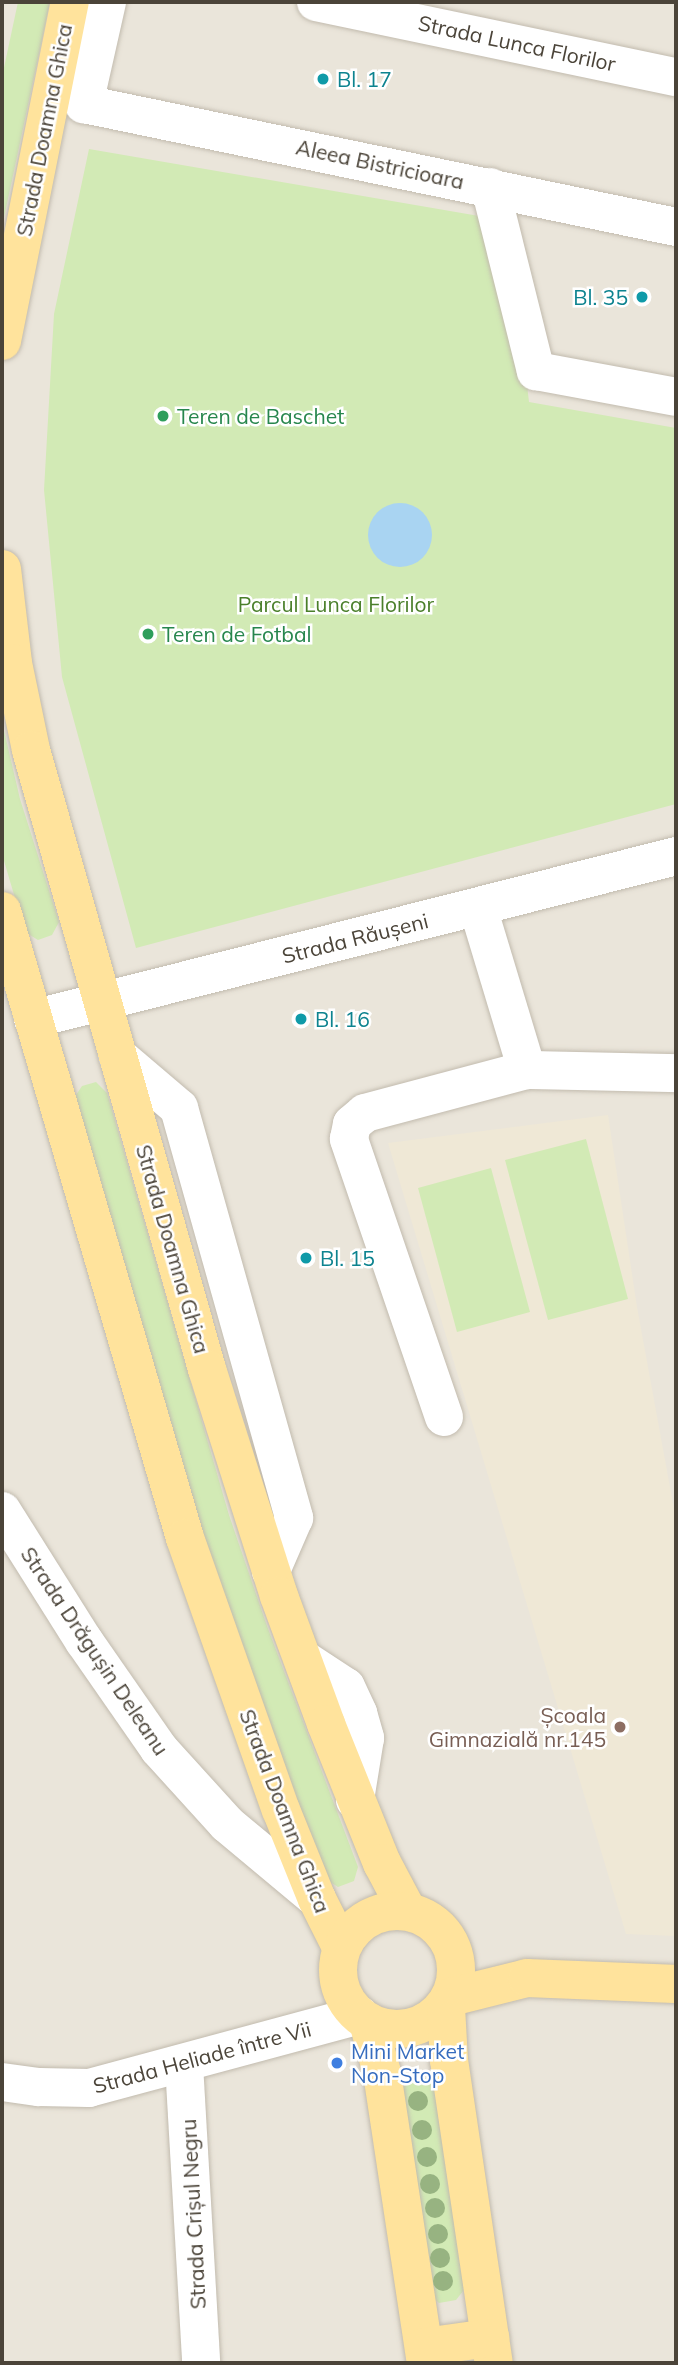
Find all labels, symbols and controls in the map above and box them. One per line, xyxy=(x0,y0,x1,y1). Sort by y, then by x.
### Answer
street label: Strada Lunca Florilor xyxy=(416,10,618,76)
street label: Strada Doamna Ghica xyxy=(11,22,77,238)
place label: Bl. 17 xyxy=(337,66,392,92)
marker: Bl. 17 xyxy=(315,71,331,87)
street label: Aleea Bistricioara xyxy=(294,134,466,194)
place label: Bl. 35 xyxy=(573,284,628,310)
marker: Bl. 35 xyxy=(634,289,650,305)
place label: Teren de Baschet xyxy=(177,403,344,429)
marker: Teren de Baschet xyxy=(155,408,171,424)
park label: Parcul Lunca Florilor xyxy=(238,591,434,617)
place label: Teren de Fotbal xyxy=(162,621,312,647)
marker: Teren de Fotbal xyxy=(140,626,156,642)
street label: Strada Răușeni xyxy=(279,908,431,968)
place label: Bl. 16 xyxy=(315,1006,370,1032)
marker: Bl. 16 xyxy=(293,1011,309,1027)
street label: Strada Doamna Ghica xyxy=(131,1142,215,1356)
place label: Bl. 15 xyxy=(320,1245,375,1271)
marker: Bl. 15 xyxy=(298,1250,314,1266)
street label: Strada Drăgușin Deleanu xyxy=(16,1542,174,1760)
place label: Școala Gimnazială nr.145 xyxy=(429,1702,606,1752)
street label: Strada Doamna Ghica xyxy=(235,1706,335,1916)
marker: Școala Gimnazială nr.145 xyxy=(612,1719,628,1735)
street label: Strada Heliade între Vii xyxy=(90,2016,314,2098)
place label: Mini Market Non-Stop xyxy=(351,2038,464,2088)
marker: Mini Market Non-Stop xyxy=(329,2055,345,2071)
street label: Strada Crișul Negru xyxy=(175,2118,211,2310)

